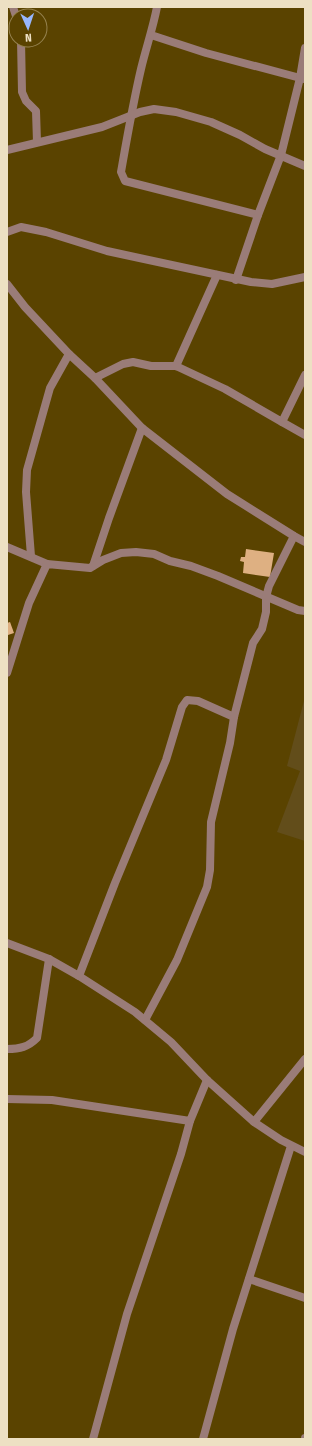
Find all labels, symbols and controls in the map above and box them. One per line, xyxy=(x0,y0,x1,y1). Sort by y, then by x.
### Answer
north arrow xyxy=(8,8,48,48)
text: N xyxy=(25,31,32,44)

